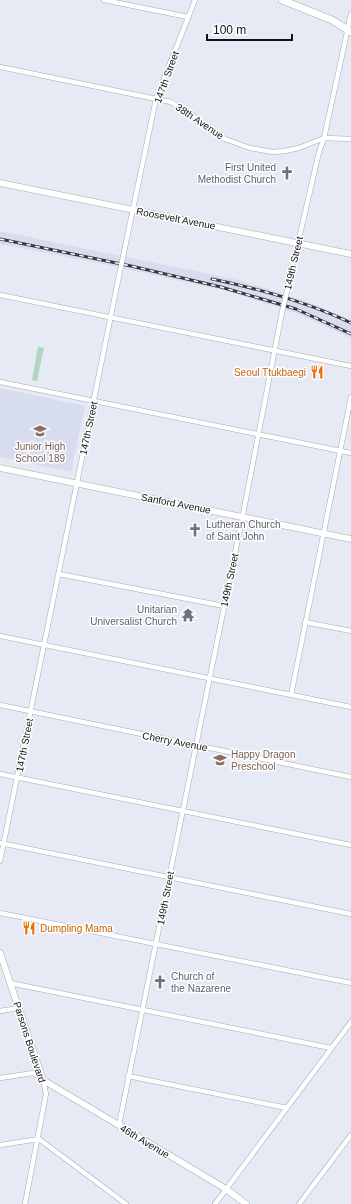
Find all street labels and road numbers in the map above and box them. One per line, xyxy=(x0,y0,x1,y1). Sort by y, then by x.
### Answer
street label: 147th Street xyxy=(152,49,181,105)
street label: 38th Avenue xyxy=(174,101,226,142)
street label: Roosevelt Avenue xyxy=(135,205,217,232)
street label: 149th Street xyxy=(282,235,305,291)
street label: 147th Street xyxy=(77,400,100,456)
street label: Sanford Avenue xyxy=(140,491,212,516)
street label: 149th Street xyxy=(218,552,241,608)
street label: 147th Street xyxy=(14,717,35,773)
street label: Cherry Avenue xyxy=(141,730,209,753)
street label: 149th Street xyxy=(155,870,176,926)
street label: Parsons Boulevard xyxy=(11,1000,48,1084)
street label: 46th Avenue xyxy=(118,1122,172,1161)

